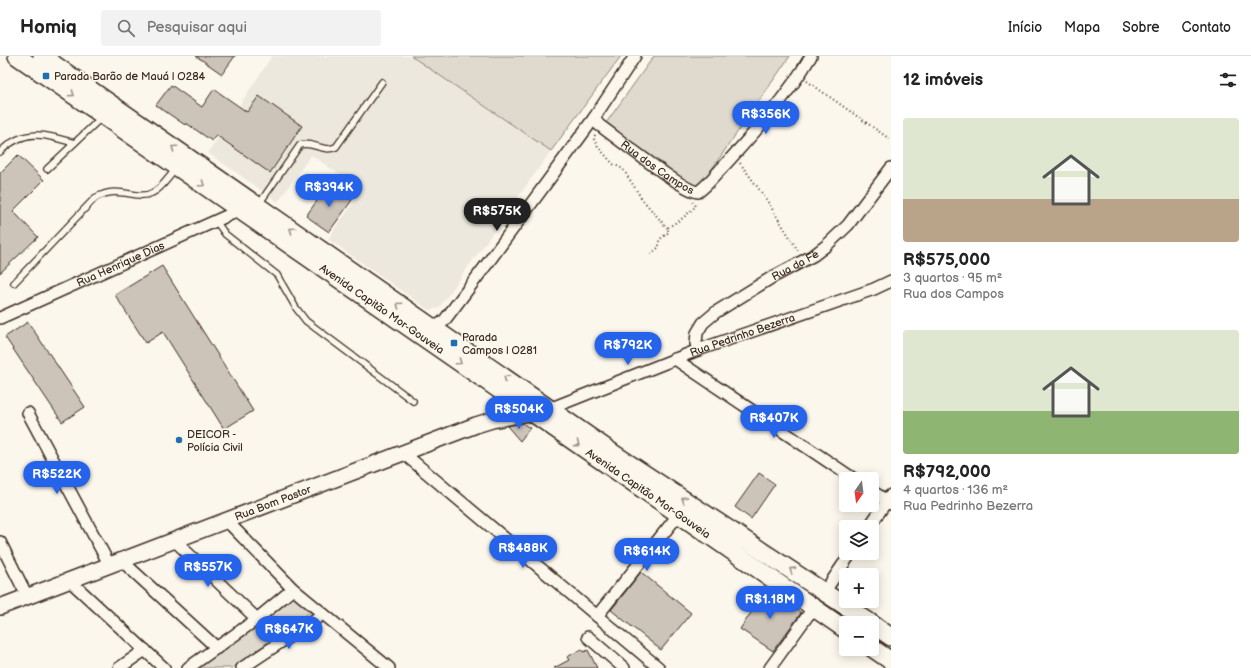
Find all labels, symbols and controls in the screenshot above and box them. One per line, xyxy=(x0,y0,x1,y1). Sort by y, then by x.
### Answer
search box xyxy=(101,10,381,46)
text: Homiq xyxy=(20,16,77,39)
icon: search xyxy=(115,17,137,39)
text: Pesquisar aqui xyxy=(147,18,247,37)
text: Início xyxy=(1008,19,1042,36)
text: Mapa xyxy=(1064,19,1100,36)
text: Sobre xyxy=(1122,19,1160,36)
text: Contato xyxy=(1182,19,1231,36)
icon: filters xyxy=(1217,69,1239,91)
place label: Parada Barão de Mauá | O284 xyxy=(54,70,206,83)
text: 12 imóveis xyxy=(903,70,983,90)
marker: Parada Barão de Mauá | O284 xyxy=(41,71,51,81)
one-way arrow xyxy=(68,89,75,96)
pin: R$356K xyxy=(733,101,799,135)
text: R$356K xyxy=(741,106,791,122)
street label: Rua dos Campos xyxy=(618,138,696,197)
icon: home xyxy=(1035,144,1107,216)
one-way arrow xyxy=(171,145,178,153)
pin: R$394K xyxy=(296,174,362,208)
one-way arrow xyxy=(198,179,205,186)
text: R$394K xyxy=(304,179,354,195)
pin: R$575K xyxy=(464,198,530,232)
text: R$575K xyxy=(473,203,521,219)
one-way arrow xyxy=(289,227,296,235)
street label: Rua Henrique Dias xyxy=(75,239,167,290)
street label: Rua da Fé xyxy=(770,247,822,283)
text: R$575,000 xyxy=(903,250,990,270)
street label: Avenida Capitão Mor-Gouveia xyxy=(317,262,447,357)
text: 3 quartos · 95 m² xyxy=(903,270,1002,286)
text: Rua dos Campos xyxy=(903,286,1004,302)
one-way arrow xyxy=(396,303,403,310)
street label: Rua Pedrinho Bezerra xyxy=(688,311,797,360)
place label: Parada Campos | O281 xyxy=(462,331,537,357)
pin: R$792K xyxy=(595,332,661,366)
text: R$792K xyxy=(604,337,652,353)
marker: Parada Campos | O281 xyxy=(449,338,459,348)
icon: home xyxy=(1035,356,1107,428)
one-way arrow xyxy=(455,357,462,365)
one-way arrow xyxy=(503,376,510,383)
pin: R$504K xyxy=(486,396,552,430)
text: R$504K xyxy=(494,401,544,417)
pin: R$407K xyxy=(741,405,807,439)
text: R$407K xyxy=(749,410,799,426)
place label: DEICOR - Polícia Civil xyxy=(187,428,243,454)
marker: DEICOR - Polícia Civil xyxy=(174,435,184,445)
one-way arrow xyxy=(573,439,580,447)
street label: Avenida Capitão Mor-Gouveia xyxy=(583,446,713,541)
pin: R$522K xyxy=(24,461,90,495)
text: R$792,000 xyxy=(903,462,991,482)
text: R$522K xyxy=(32,466,82,482)
north arrow xyxy=(839,472,879,512)
map controls xyxy=(839,472,879,656)
street label: Rua Bom Pastor xyxy=(233,482,314,524)
text: 4 quartos · 136 m² xyxy=(903,482,1008,498)
one-way arrow xyxy=(681,497,688,504)
text: Rua Pedrinho Bezerra xyxy=(903,498,1033,514)
button: layers xyxy=(839,520,879,560)
pin: R$488K xyxy=(490,535,556,569)
pin: R$614K xyxy=(614,538,680,572)
text: R$488K xyxy=(498,540,548,556)
text: R$614K xyxy=(623,543,671,559)
pin: R$557K xyxy=(175,554,241,588)
text: R$557K xyxy=(184,559,232,575)
one-way arrow xyxy=(790,568,797,575)
button: + xyxy=(839,568,879,608)
pin: R$1.18M xyxy=(733,586,807,620)
text: R$1.18M xyxy=(745,591,795,607)
pin: R$647K xyxy=(256,616,322,650)
button: − xyxy=(839,616,879,656)
text: R$647K xyxy=(264,621,314,637)

